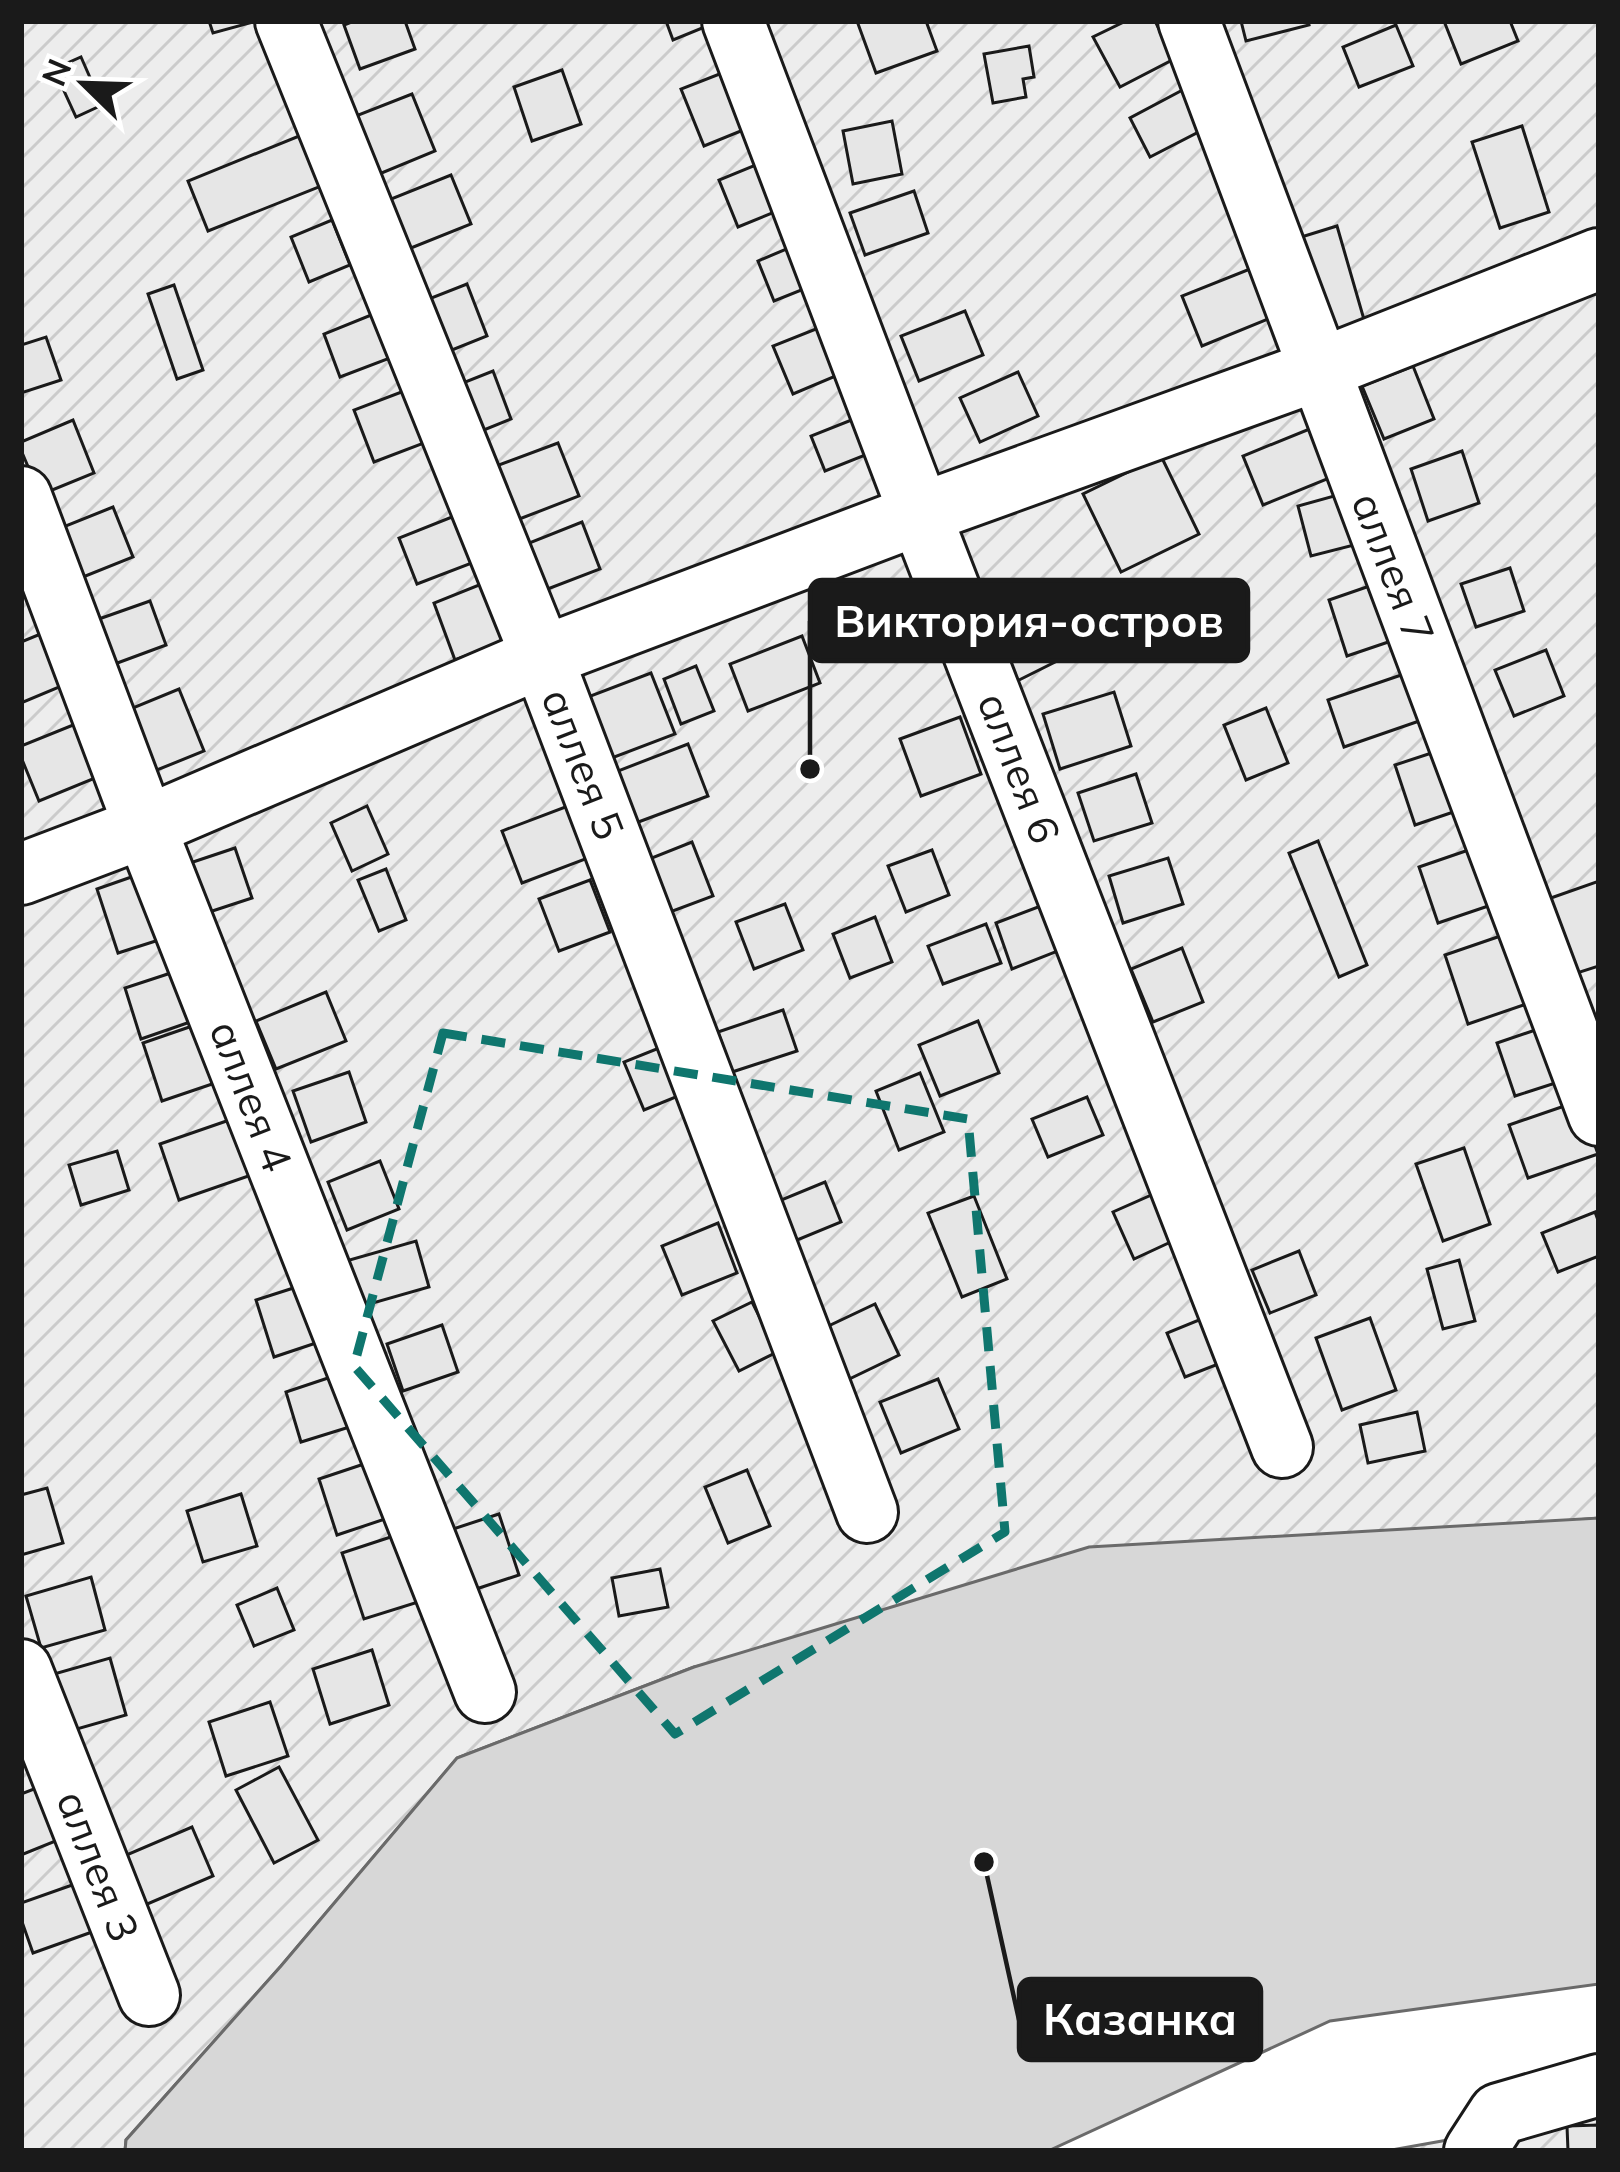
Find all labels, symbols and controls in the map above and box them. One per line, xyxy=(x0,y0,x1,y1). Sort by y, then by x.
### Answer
north arrow xyxy=(24,24,144,144)
text: N xyxy=(32,53,80,92)
street label: аллея 7 xyxy=(1341,485,1446,651)
callout: Виктория-остров xyxy=(810,580,1248,661)
text: Виктория-остров xyxy=(834,592,1224,648)
street label: аллея 5 xyxy=(531,681,636,847)
street label: аллея 6 xyxy=(967,685,1072,851)
street label: аллея 4 xyxy=(199,1013,304,1179)
street label: аллея 3 xyxy=(46,1783,151,1949)
callout: Казанка xyxy=(1019,1979,1261,2060)
text: Казанка xyxy=(1043,1990,1237,2046)

